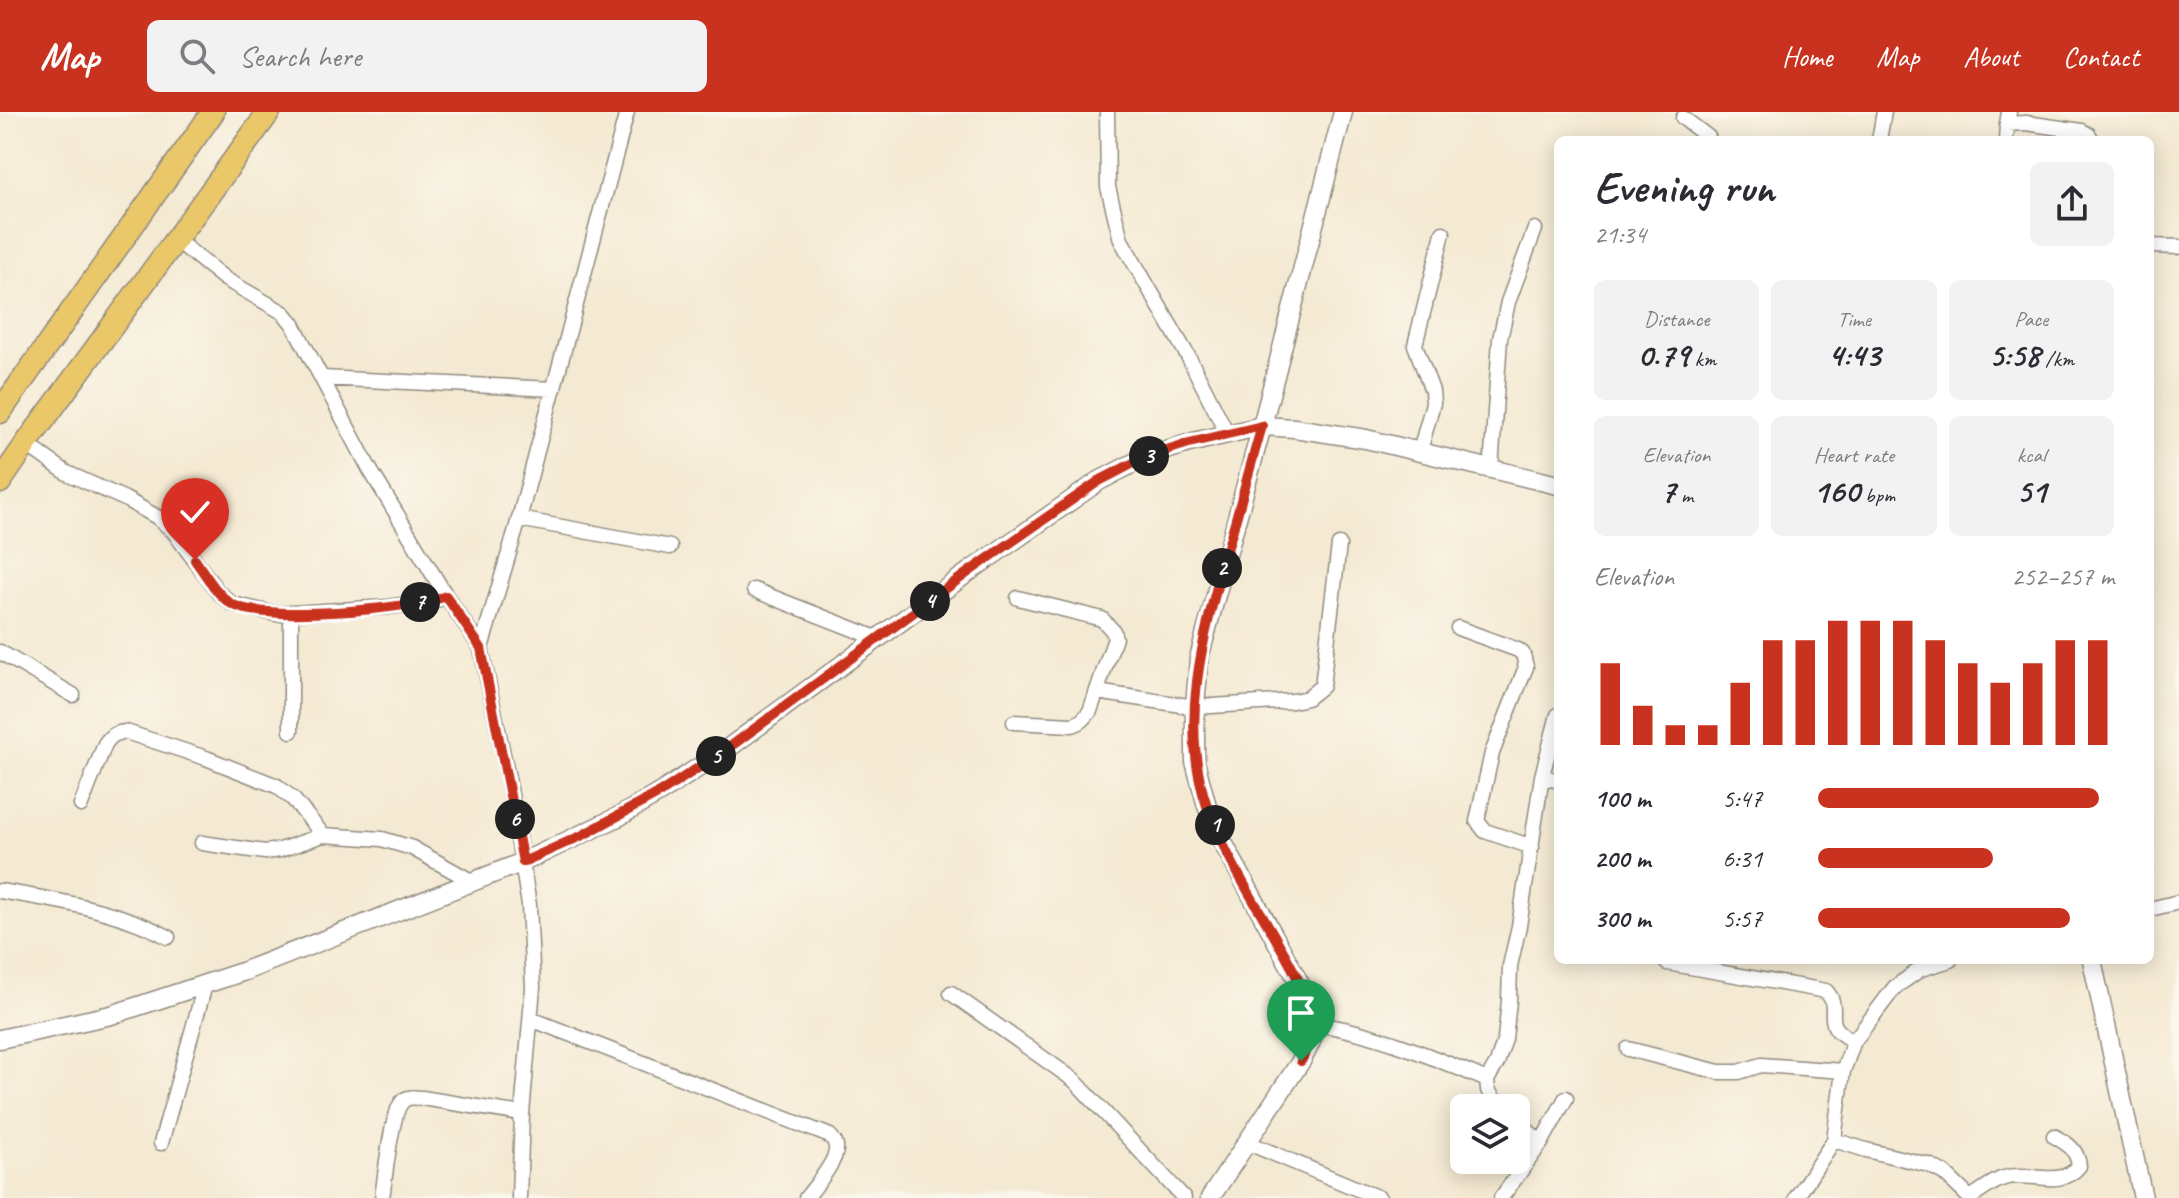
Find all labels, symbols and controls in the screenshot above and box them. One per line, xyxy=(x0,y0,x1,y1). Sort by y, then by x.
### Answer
search box xyxy=(147,20,707,92)
text: Map xyxy=(40,33,99,80)
icon: search xyxy=(175,34,219,78)
text: Search here xyxy=(239,37,361,75)
text: Home xyxy=(1782,39,1832,74)
text: Map xyxy=(1876,39,1919,74)
text: About xyxy=(1963,39,2019,74)
text: Contact xyxy=(2063,39,2139,74)
text: Evening run xyxy=(1594,160,1774,215)
button: share xyxy=(2030,162,2114,246)
text: 21:34 xyxy=(1594,218,1646,251)
text: Distance xyxy=(1644,305,1709,333)
text: Time xyxy=(1837,305,1871,333)
text: Pace xyxy=(2014,305,2048,333)
text: 0.79 xyxy=(1637,333,1689,376)
text: 4:43 xyxy=(1828,333,1880,376)
text: 5:58 xyxy=(1989,333,2040,376)
text: km xyxy=(1689,345,1716,373)
text: /km xyxy=(2040,345,2074,373)
pin: 3 xyxy=(1129,436,1169,476)
text: Elevation xyxy=(1643,441,1711,469)
text: Heart rate xyxy=(1814,441,1894,469)
text: kcal xyxy=(2017,441,2046,469)
text: 3 xyxy=(1144,442,1154,470)
text: 7 xyxy=(1660,469,1675,512)
text: 160 xyxy=(1813,469,1860,512)
text: 51 xyxy=(2016,469,2046,512)
pin xyxy=(161,478,229,560)
text: m xyxy=(1675,481,1693,509)
text: bpm xyxy=(1860,481,1895,509)
icon: check xyxy=(173,490,217,534)
pin: 2 xyxy=(1202,548,1242,588)
text: 2 xyxy=(1217,554,1227,582)
text: Elevation xyxy=(1594,560,1674,593)
text: 252–257 m xyxy=(2011,560,2114,593)
pin: 4 xyxy=(910,581,950,621)
pin: 7 xyxy=(400,582,440,622)
text: 4 xyxy=(925,587,935,615)
text: 7 xyxy=(415,588,425,616)
pin: 5 xyxy=(696,736,736,776)
text: 5 xyxy=(711,742,721,770)
text: 100 m xyxy=(1594,782,1650,815)
text: 5:47 xyxy=(1722,782,1762,815)
pin: 6 xyxy=(495,799,535,839)
text: 6 xyxy=(510,805,520,833)
pin: 1 xyxy=(1195,805,1235,845)
text: 1 xyxy=(1210,811,1220,839)
text: 200 m xyxy=(1594,842,1650,875)
text: 6:31 xyxy=(1722,842,1762,875)
text: 300 m xyxy=(1594,902,1650,935)
text: 5:57 xyxy=(1722,902,1762,935)
pin xyxy=(1267,979,1335,1061)
icon: arrive xyxy=(1279,991,1323,1035)
map controls xyxy=(1450,1094,1530,1174)
button: layers xyxy=(1450,1094,1530,1174)

